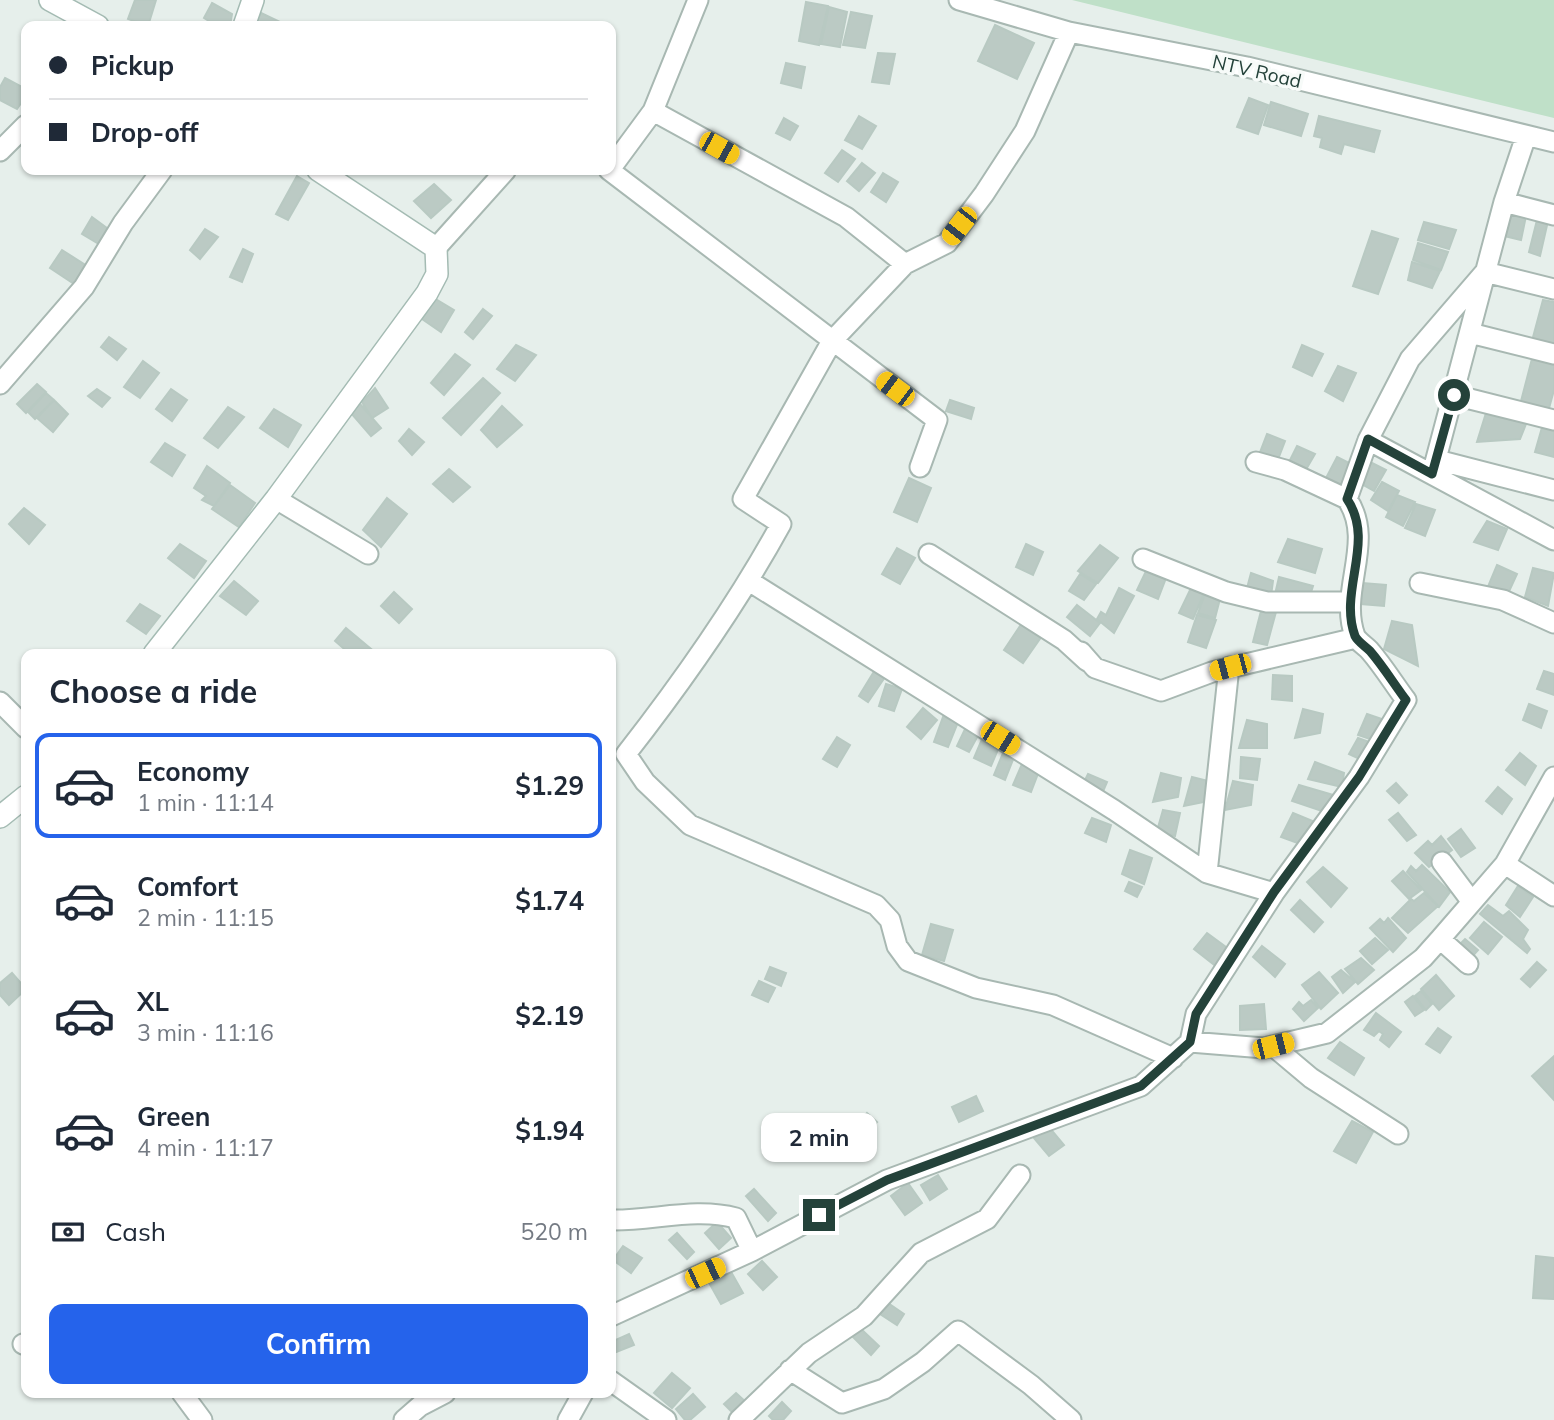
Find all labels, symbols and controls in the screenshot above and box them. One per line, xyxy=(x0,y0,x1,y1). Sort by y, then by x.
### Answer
text: Pickup xyxy=(91,49,174,82)
street label: NTV Road xyxy=(1210,49,1304,93)
text: Drop-off xyxy=(91,116,198,149)
car xyxy=(696,129,743,167)
car xyxy=(938,203,981,249)
car xyxy=(872,368,919,410)
route start xyxy=(1438,379,1470,411)
car xyxy=(1207,651,1254,683)
text: Choose a ride xyxy=(49,671,257,711)
car xyxy=(977,718,1024,758)
icon: car xyxy=(53,754,116,817)
text: Economy xyxy=(137,755,249,788)
text: $1.29 xyxy=(515,769,584,802)
text: 1 min · 11:14 xyxy=(137,788,274,817)
icon: car xyxy=(53,869,116,932)
text: Comfort xyxy=(137,870,238,903)
text: $1.74 xyxy=(515,884,584,917)
text: 2 min · 11:15 xyxy=(137,903,274,932)
icon: car xyxy=(53,984,116,1047)
text: XL xyxy=(137,985,169,1018)
text: $2.19 xyxy=(515,999,584,1032)
text: 3 min · 11:16 xyxy=(137,1018,274,1047)
car xyxy=(1251,1031,1296,1061)
icon: car xyxy=(53,1099,116,1162)
text: Green xyxy=(137,1100,210,1133)
text: $1.94 xyxy=(515,1114,584,1147)
callout: 2 min xyxy=(761,1114,877,1162)
text: 2 min xyxy=(789,1123,849,1152)
text: 4 min · 11:17 xyxy=(137,1133,274,1162)
route end xyxy=(803,1199,835,1231)
icon: cash xyxy=(49,1213,87,1251)
text: Cash xyxy=(105,1215,166,1248)
text: 520 m xyxy=(520,1217,588,1246)
car xyxy=(682,1255,729,1291)
button: Confirm xyxy=(49,1304,588,1384)

